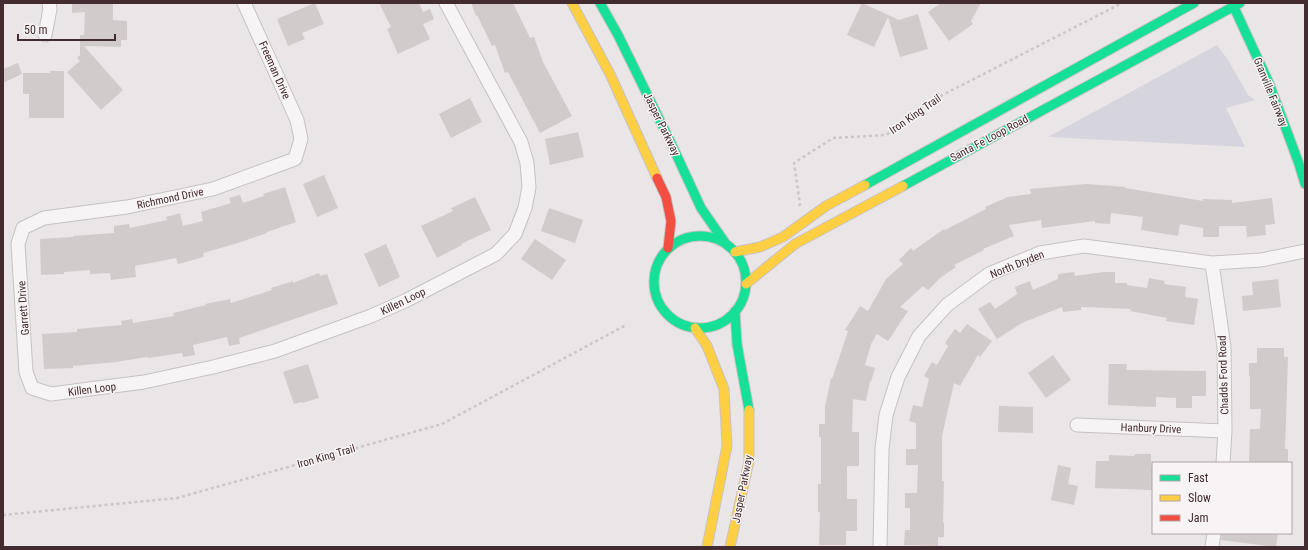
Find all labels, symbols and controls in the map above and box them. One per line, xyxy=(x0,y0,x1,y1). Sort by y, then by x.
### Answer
scale bar xyxy=(18,16,115,42)
text: 50 m xyxy=(24,23,48,37)
street label: Freeman Drive xyxy=(256,39,293,101)
street label: Granville Fairway xyxy=(1251,56,1290,129)
street label: Jasper Parkway xyxy=(641,91,683,158)
street label: Iron King Trail xyxy=(887,92,943,137)
street label: Santa Fe Loop Road xyxy=(948,112,1030,164)
street label: Richmond Drive xyxy=(136,185,205,212)
street label: North Dryden xyxy=(988,248,1046,281)
street label: Garrett Drive xyxy=(15,280,32,336)
street label: Killen Loop xyxy=(379,285,428,318)
street label: Chadds Ford Road xyxy=(1216,335,1231,415)
street label: Killen Loop xyxy=(67,380,117,399)
street label: Hanbury Drive xyxy=(1120,421,1182,436)
street label: Iron King Trail xyxy=(296,442,357,471)
street label: Jasper Parkway xyxy=(730,454,755,524)
legend xyxy=(1152,462,1292,534)
text: Fast xyxy=(1188,471,1209,485)
text: Slow xyxy=(1188,491,1211,505)
text: Jam xyxy=(1188,511,1209,525)

